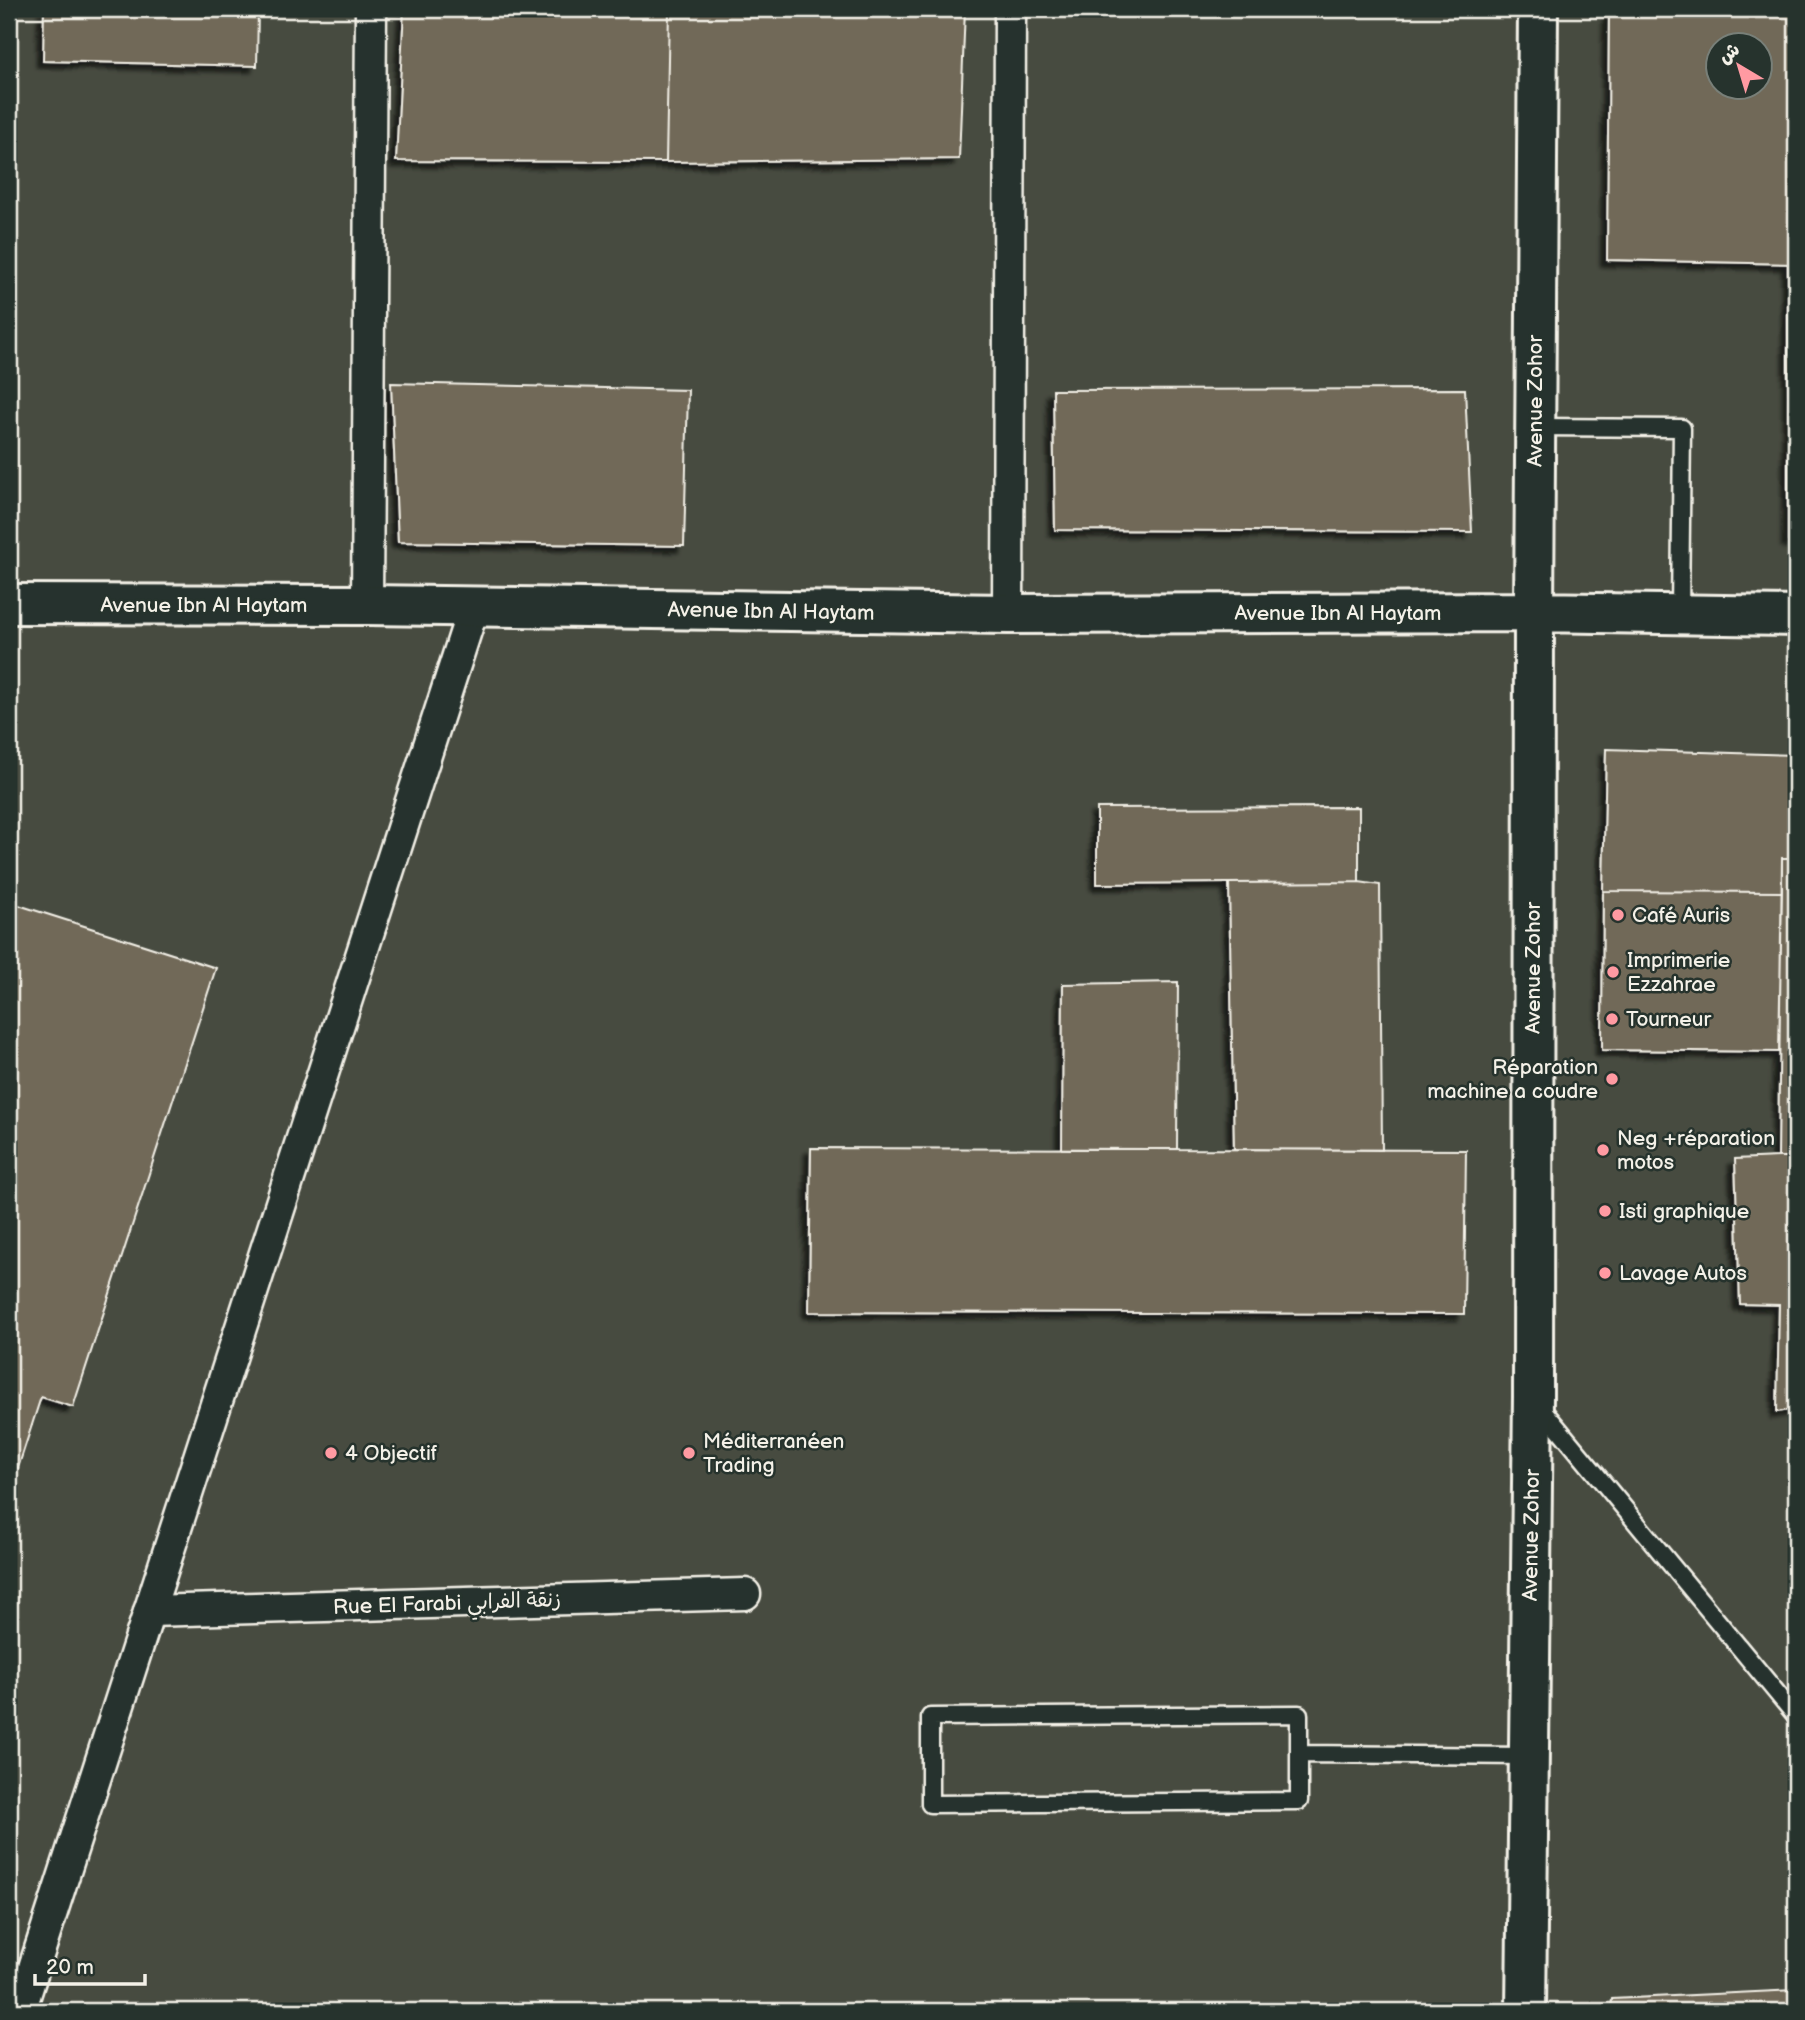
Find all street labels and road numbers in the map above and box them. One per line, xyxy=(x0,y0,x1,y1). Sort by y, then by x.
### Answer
street label: Avenue Zohor xyxy=(1523,335,1548,467)
street label: Avenue Ibn Al Haytam xyxy=(101,593,307,618)
street label: Avenue Ibn Al Haytam xyxy=(667,597,875,626)
street label: Avenue Ibn Al Haytam xyxy=(1235,601,1441,626)
street label: Avenue Zohor xyxy=(1521,902,1546,1034)
street label: Avenue Zohor xyxy=(1518,1468,1545,1601)
street label: Rue El Farabi زنقة الفرابي xyxy=(333,1587,562,1626)

